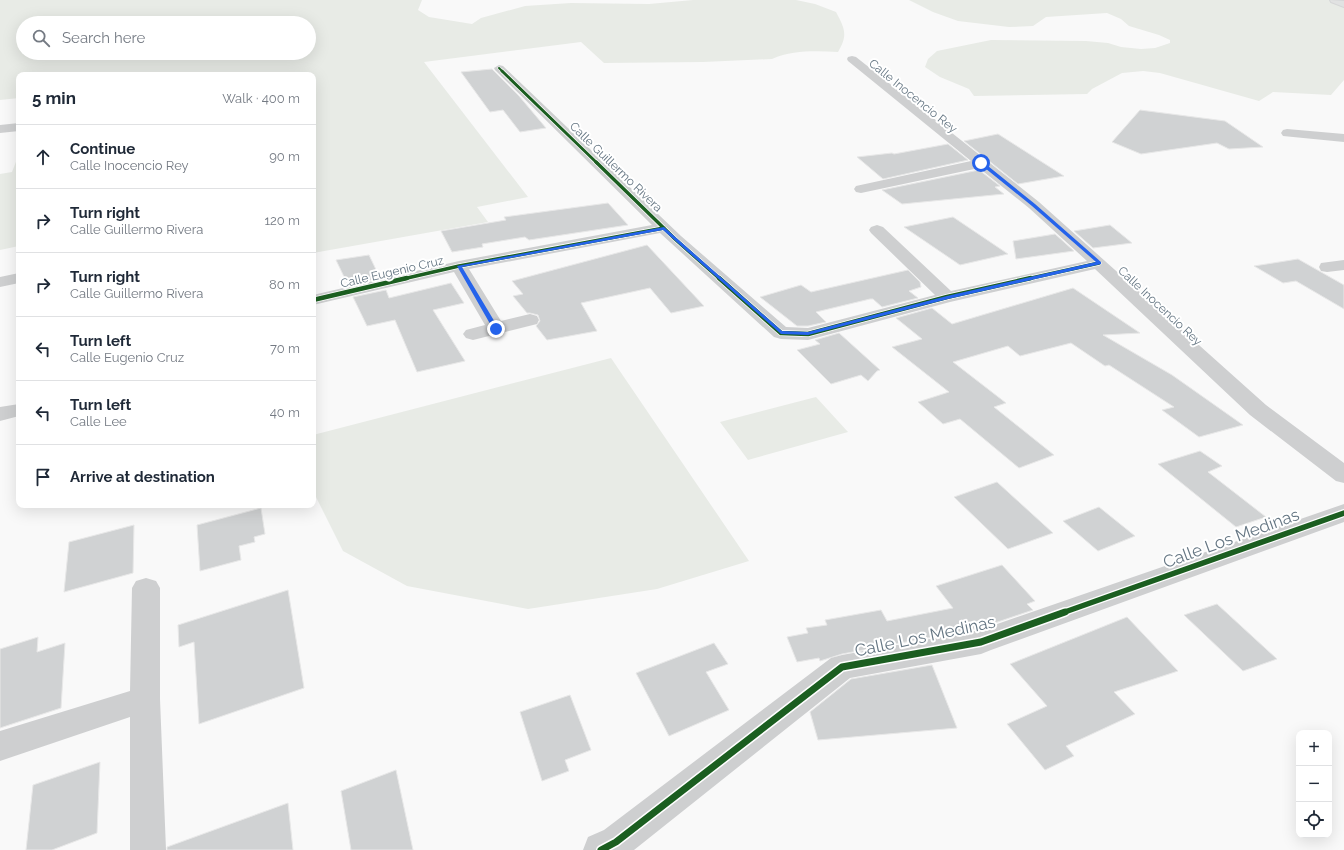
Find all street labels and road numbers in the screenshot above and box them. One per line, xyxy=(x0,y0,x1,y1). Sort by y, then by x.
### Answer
street label: Calle Inocencio Rey xyxy=(866,56,960,136)
street label: Calle Guillermo Rivera xyxy=(567,119,665,215)
street label: Calle Eugenio Cruz xyxy=(339,253,445,291)
street label: Calle Inocencio Rey xyxy=(1115,264,1205,349)
street label: Calle Los Medinas xyxy=(1160,504,1302,572)
street label: Calle Los Medinas xyxy=(853,611,997,661)

